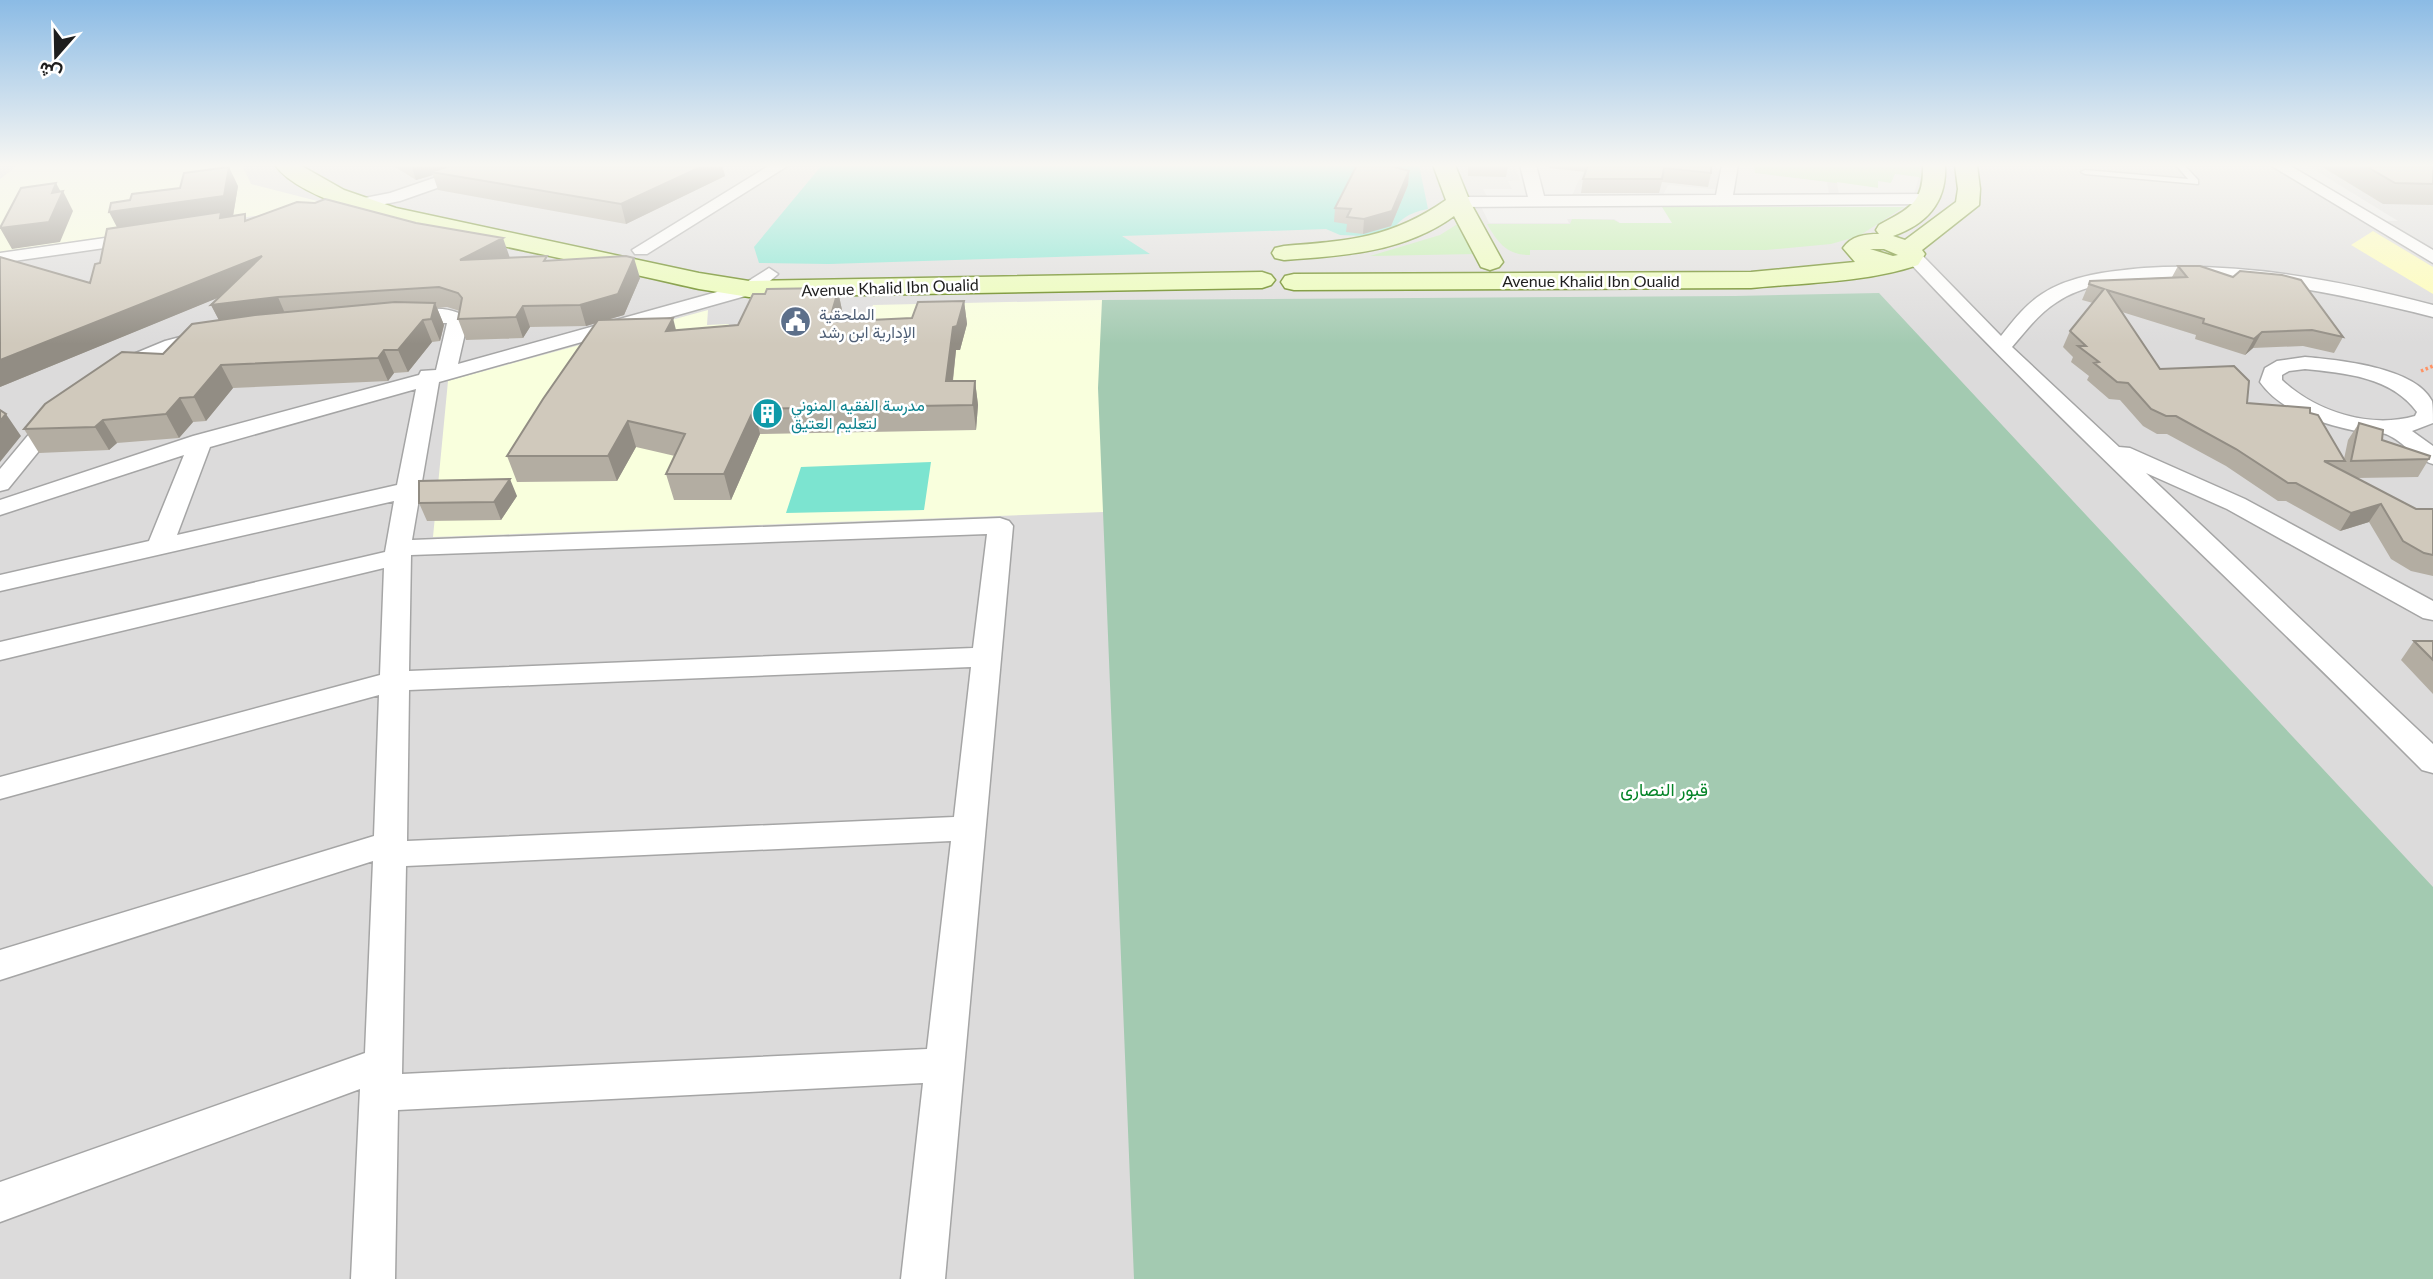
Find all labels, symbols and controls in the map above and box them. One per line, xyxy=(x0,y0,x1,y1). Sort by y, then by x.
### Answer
north arrow xyxy=(21,21,91,91)
text: ش xyxy=(35,57,65,87)
street label: Avenue Khalid Ibn Oualid xyxy=(1502,271,1680,290)
street label: Avenue Khalid Ibn Oualid xyxy=(801,274,979,300)
place label: الملحقية الإدارية ابن رشد xyxy=(819,304,915,343)
public building icon: الملحقية الإدارية ابن رشد xyxy=(779,305,813,339)
place label: مدرسة الفقيه المنوني لتعليم العتيق xyxy=(791,395,925,434)
building icon: مدرسة الفقيه المنوني لتعليم العتيق xyxy=(751,396,785,430)
park label: قبور النصارى xyxy=(1620,778,1708,801)

